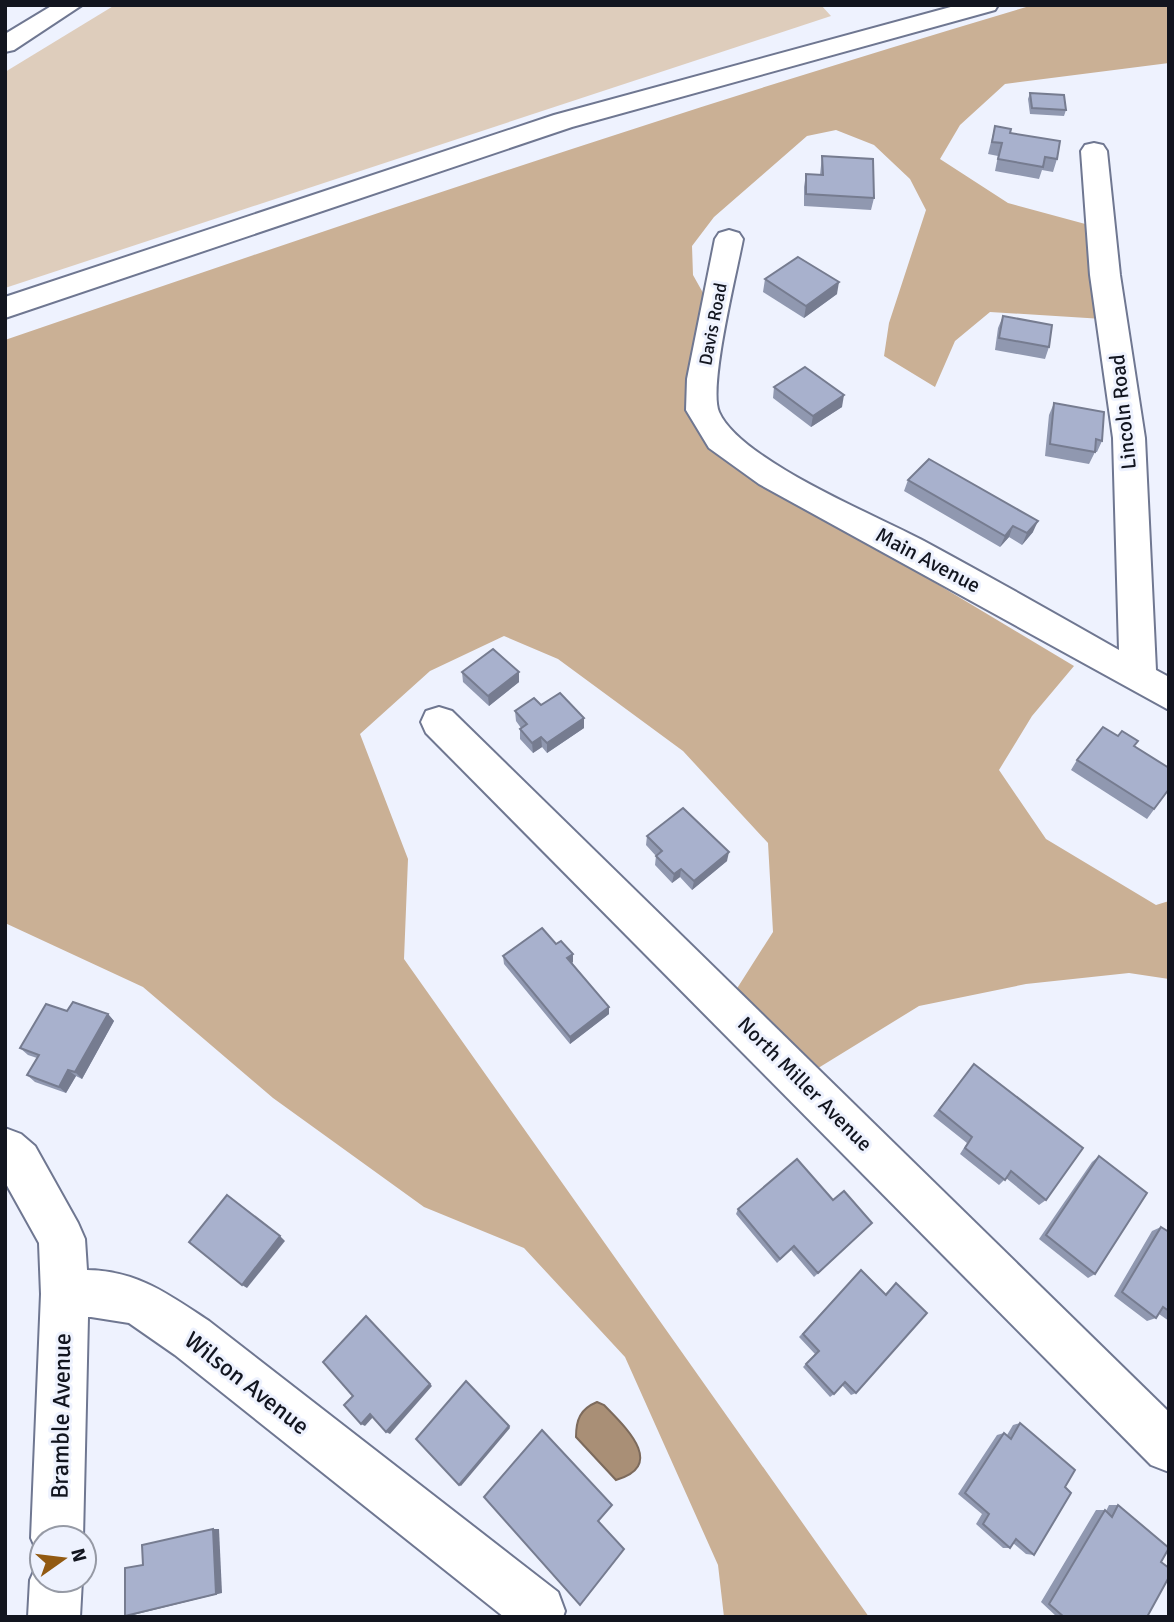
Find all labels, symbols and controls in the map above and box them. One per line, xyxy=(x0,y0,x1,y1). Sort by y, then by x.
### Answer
street label: Davis Road xyxy=(694,281,732,367)
street label: Lincoln Road xyxy=(1104,353,1142,471)
street label: Main Avenue xyxy=(871,522,985,598)
street label: North Miller Avenue xyxy=(732,1011,878,1157)
street label: Wilson Avenue xyxy=(179,1325,315,1441)
street label: Bramble Avenue xyxy=(45,1333,77,1499)
north arrow xyxy=(28,1524,98,1594)
text: N xyxy=(65,1546,92,1564)

